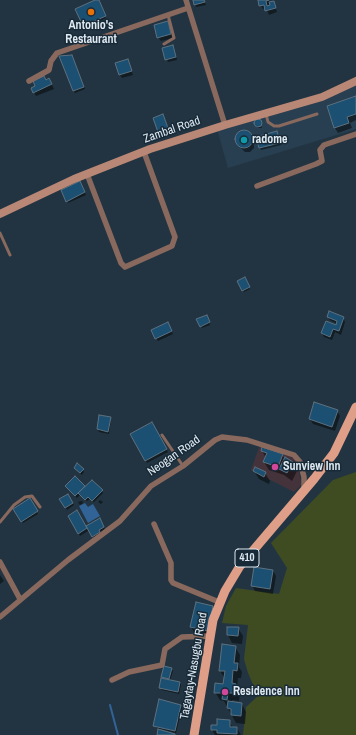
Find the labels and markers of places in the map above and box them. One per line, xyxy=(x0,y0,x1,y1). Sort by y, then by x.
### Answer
marker: Antonio's Restaurant xyxy=(86,7,96,17)
place label: Antonio's Restaurant xyxy=(65,19,117,47)
place label: radome xyxy=(252,133,288,147)
marker: radome xyxy=(239,135,249,145)
place label: Sunview Inn xyxy=(283,460,340,474)
marker: Sunview Inn xyxy=(270,462,280,472)
place label: Residence Inn xyxy=(233,685,300,699)
marker: Residence Inn xyxy=(220,687,230,697)

